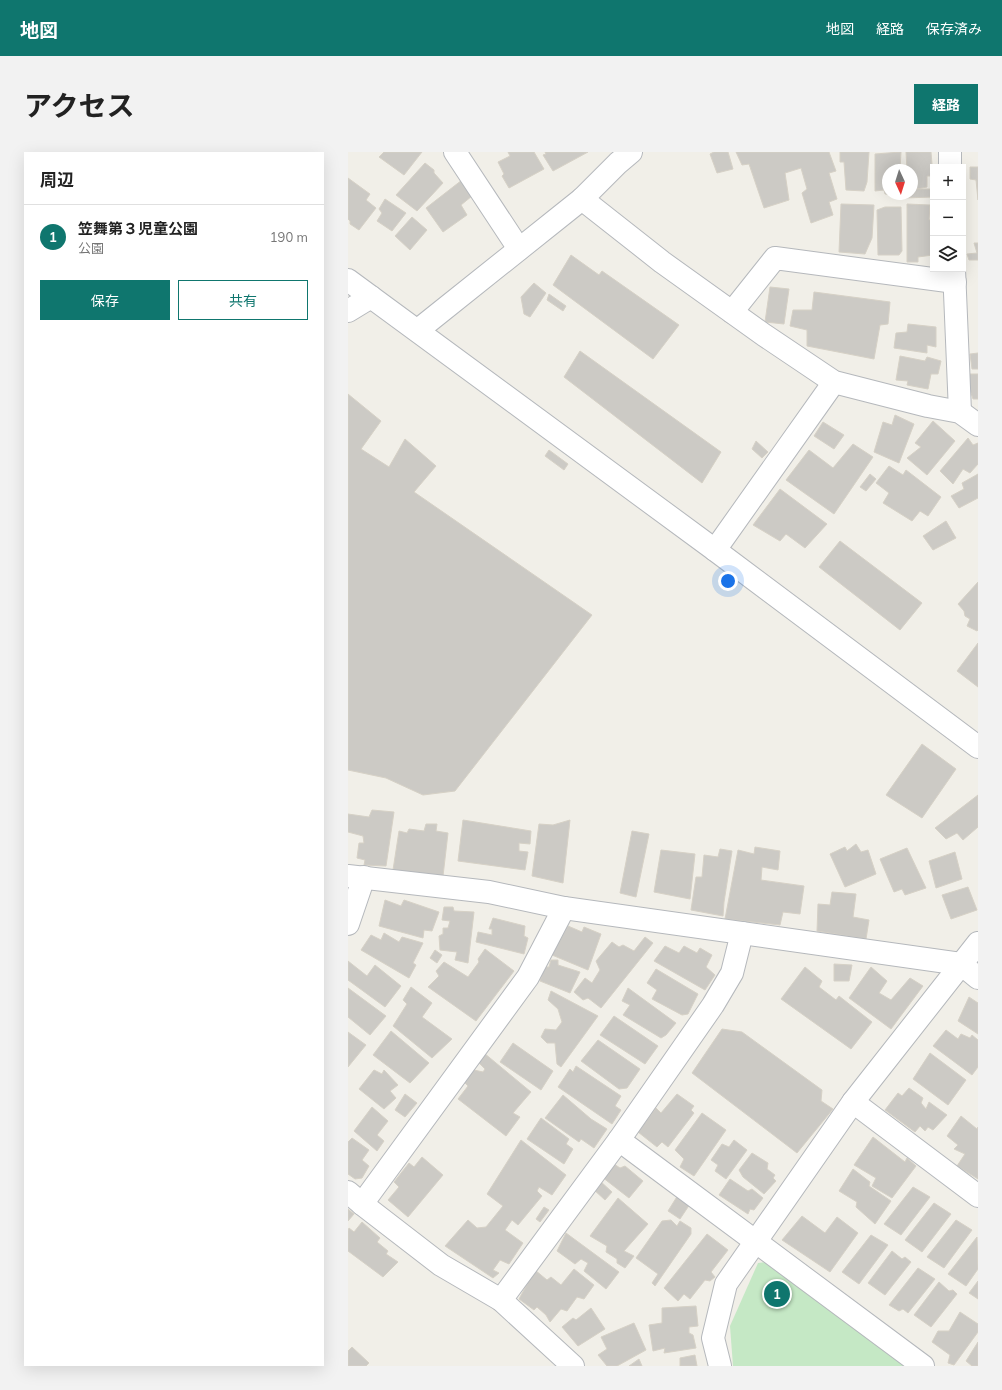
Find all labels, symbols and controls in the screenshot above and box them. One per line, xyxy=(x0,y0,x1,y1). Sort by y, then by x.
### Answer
text: 地図 xyxy=(20,18,58,42)
text: 地図 xyxy=(826,20,854,38)
text: 経路 xyxy=(876,20,904,38)
text: 保存済み xyxy=(926,20,982,38)
button: 経路 xyxy=(914,84,978,124)
text: アクセス xyxy=(24,88,135,123)
north arrow xyxy=(882,164,918,200)
map controls xyxy=(930,164,966,272)
button: + xyxy=(930,164,966,200)
text: 周辺 xyxy=(40,169,74,190)
button: − xyxy=(930,200,966,236)
text: 笠舞第３児童公園 xyxy=(78,219,198,238)
text: 1 xyxy=(49,229,57,245)
text: 190 m xyxy=(270,229,308,245)
button: layers xyxy=(930,236,966,272)
text: 公園 xyxy=(78,240,104,256)
button: 保存 xyxy=(40,280,170,320)
button: 共有 xyxy=(178,280,308,320)
your location xyxy=(718,571,738,591)
pin: 1 xyxy=(764,1279,790,1309)

